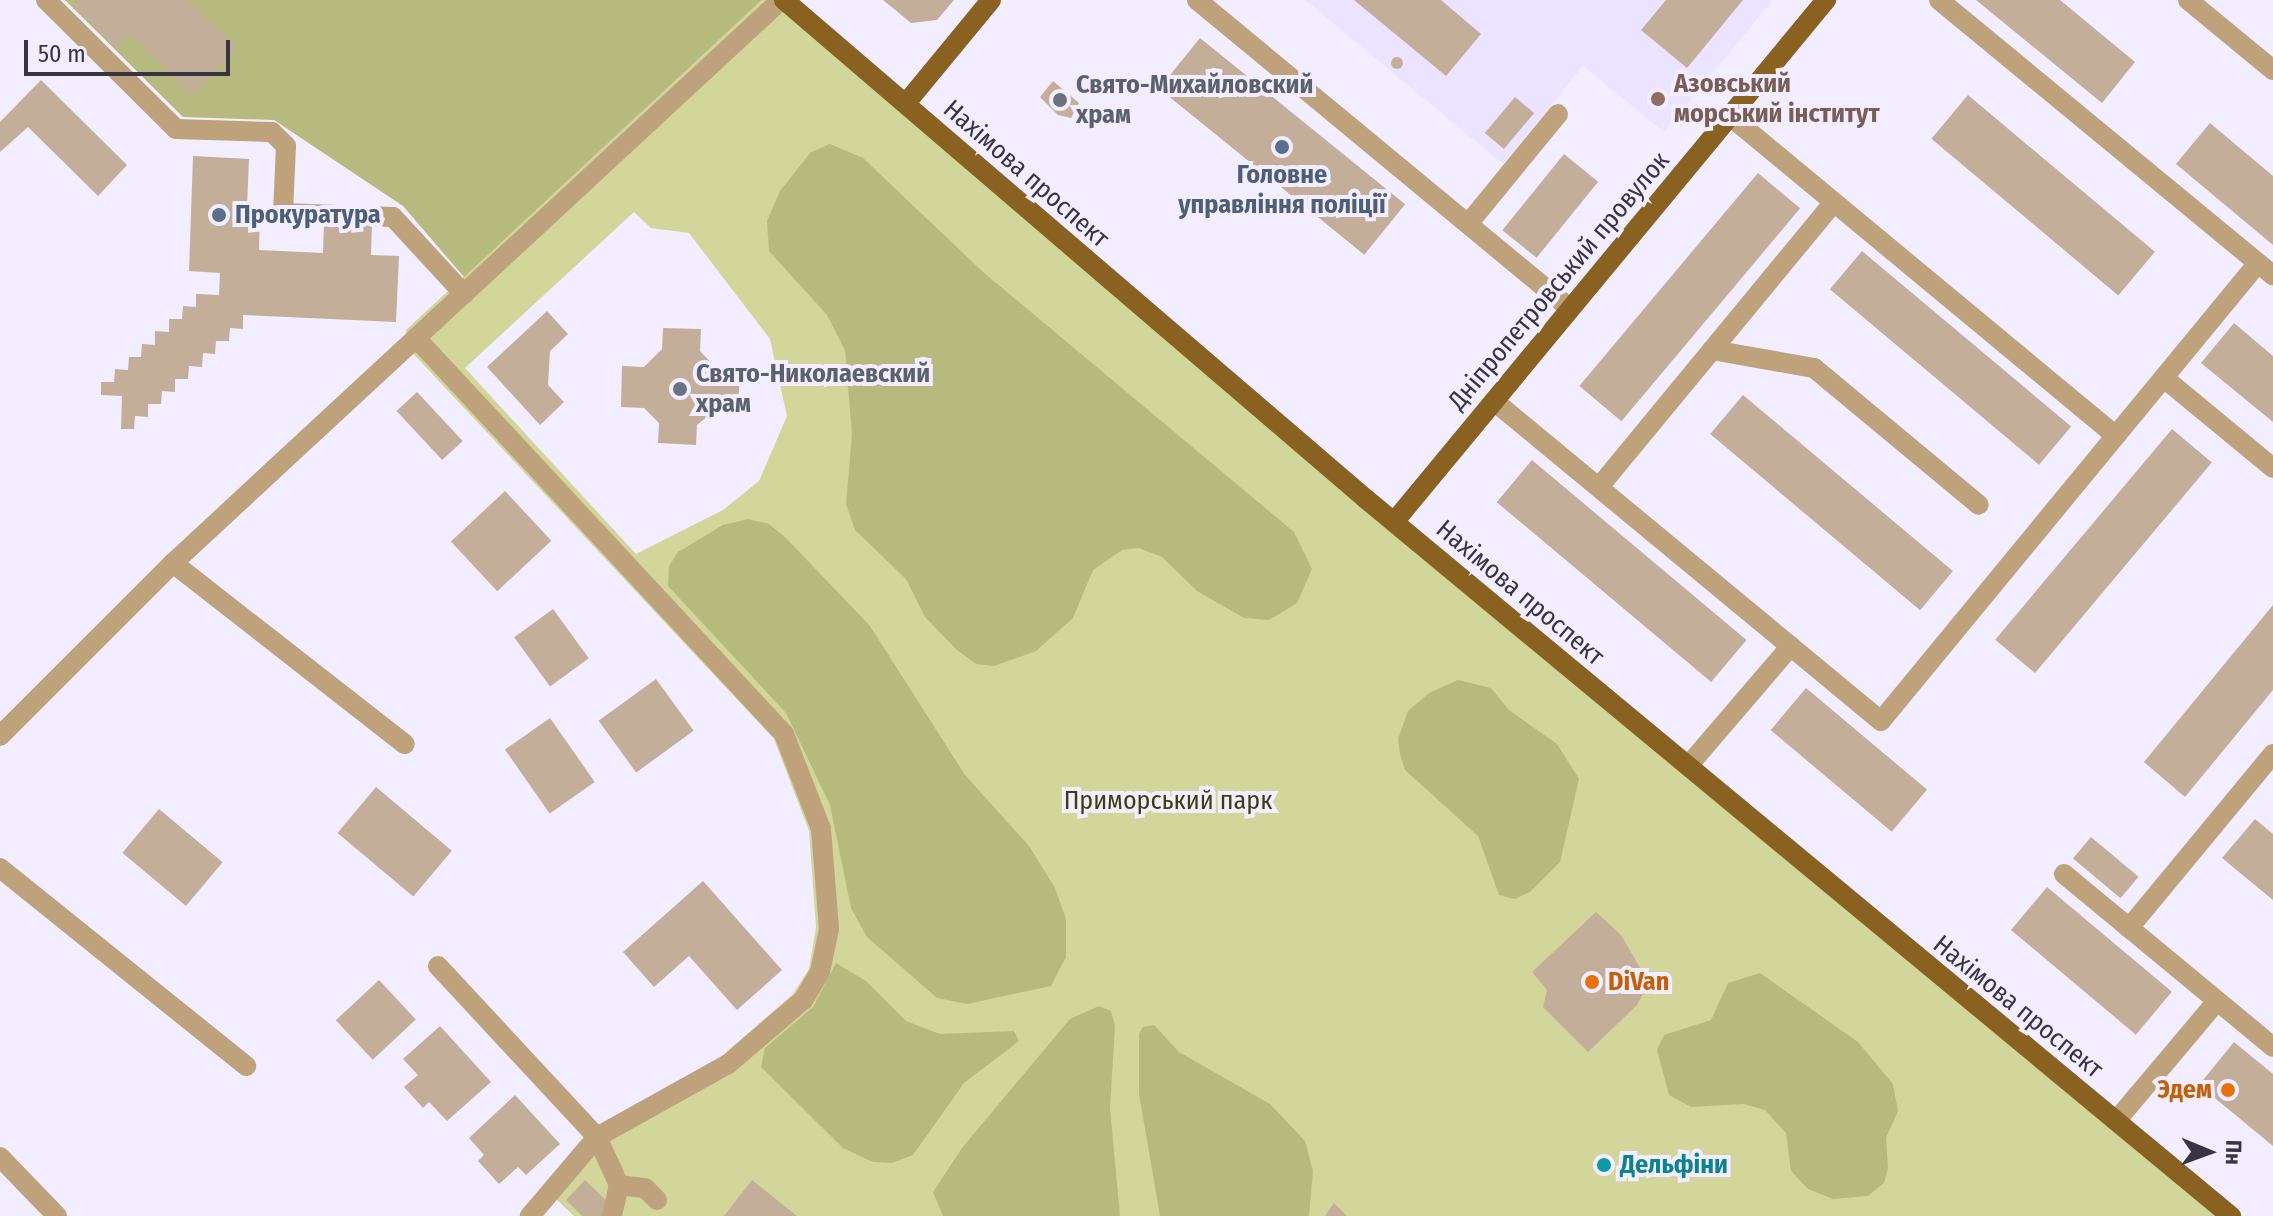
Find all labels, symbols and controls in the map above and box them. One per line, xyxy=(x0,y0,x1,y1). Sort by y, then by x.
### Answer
scale bar xyxy=(28,24,234,74)
text: 50 m xyxy=(38,40,86,68)
place label: Азовський морський інститут xyxy=(1674,68,1880,130)
place label: Свято-Михайловский храм xyxy=(1076,69,1313,130)
marker: Азовський морський інститут xyxy=(1649,90,1667,108)
marker: Свято-Михайловский храм xyxy=(1051,91,1069,109)
street label: Нахімова проспект xyxy=(937,94,1115,254)
marker: Головне управління поліції xyxy=(1273,138,1291,156)
street label: Дніпропетровський провулок xyxy=(1442,146,1676,416)
place label: Головне управління поліції xyxy=(1178,159,1386,220)
place label: Прокуратура xyxy=(235,199,381,231)
marker: Прокуратура xyxy=(210,206,228,224)
place label: Свято-Николаевский храм xyxy=(696,358,930,420)
marker: Свято-Николаевский храм xyxy=(671,380,689,398)
street label: Нахімова проспект xyxy=(1430,514,1610,672)
park label: Приморський парк xyxy=(1064,785,1272,817)
street label: Нахімова проспект xyxy=(1927,929,2109,1085)
place label: DiVan xyxy=(1608,966,1669,998)
marker: DiVan xyxy=(1583,973,1601,991)
place label: Эдем xyxy=(2157,1074,2212,1106)
marker: Эдем xyxy=(2219,1081,2237,1099)
north arrow xyxy=(2169,1112,2249,1192)
text: Пн xyxy=(2220,1140,2247,1165)
place label: Дельфіни xyxy=(1620,1149,1728,1181)
marker: Дельфіни xyxy=(1595,1156,1613,1174)

